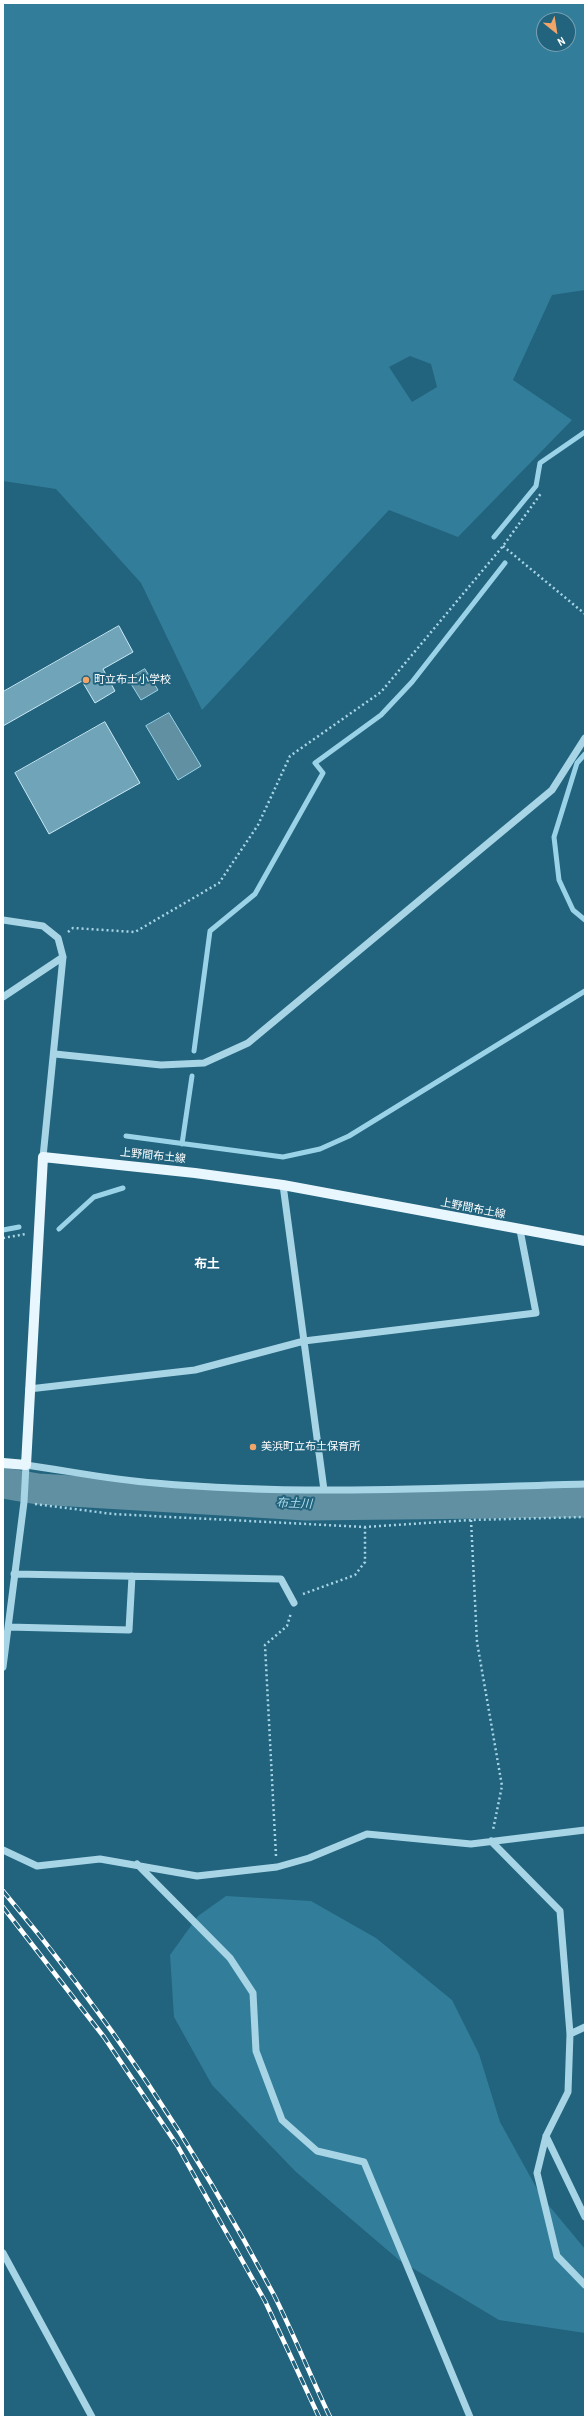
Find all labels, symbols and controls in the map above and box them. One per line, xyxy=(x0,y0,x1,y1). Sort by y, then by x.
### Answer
north arrow xyxy=(536,12,576,52)
text: N xyxy=(555,34,568,49)
place label: 町立布土小学校 xyxy=(94,673,171,687)
marker: 町立布土小学校 xyxy=(81,675,91,685)
street label: 上野間布土線 xyxy=(119,1146,187,1166)
street label: 上野間布土線 xyxy=(439,1196,507,1222)
district label: 布土 xyxy=(194,1257,220,1273)
place label: 美浜町立布土保育所 xyxy=(261,1440,360,1454)
marker: 美浜町立布土保育所 xyxy=(248,1442,258,1452)
water label: 布土川 xyxy=(276,1496,312,1512)

